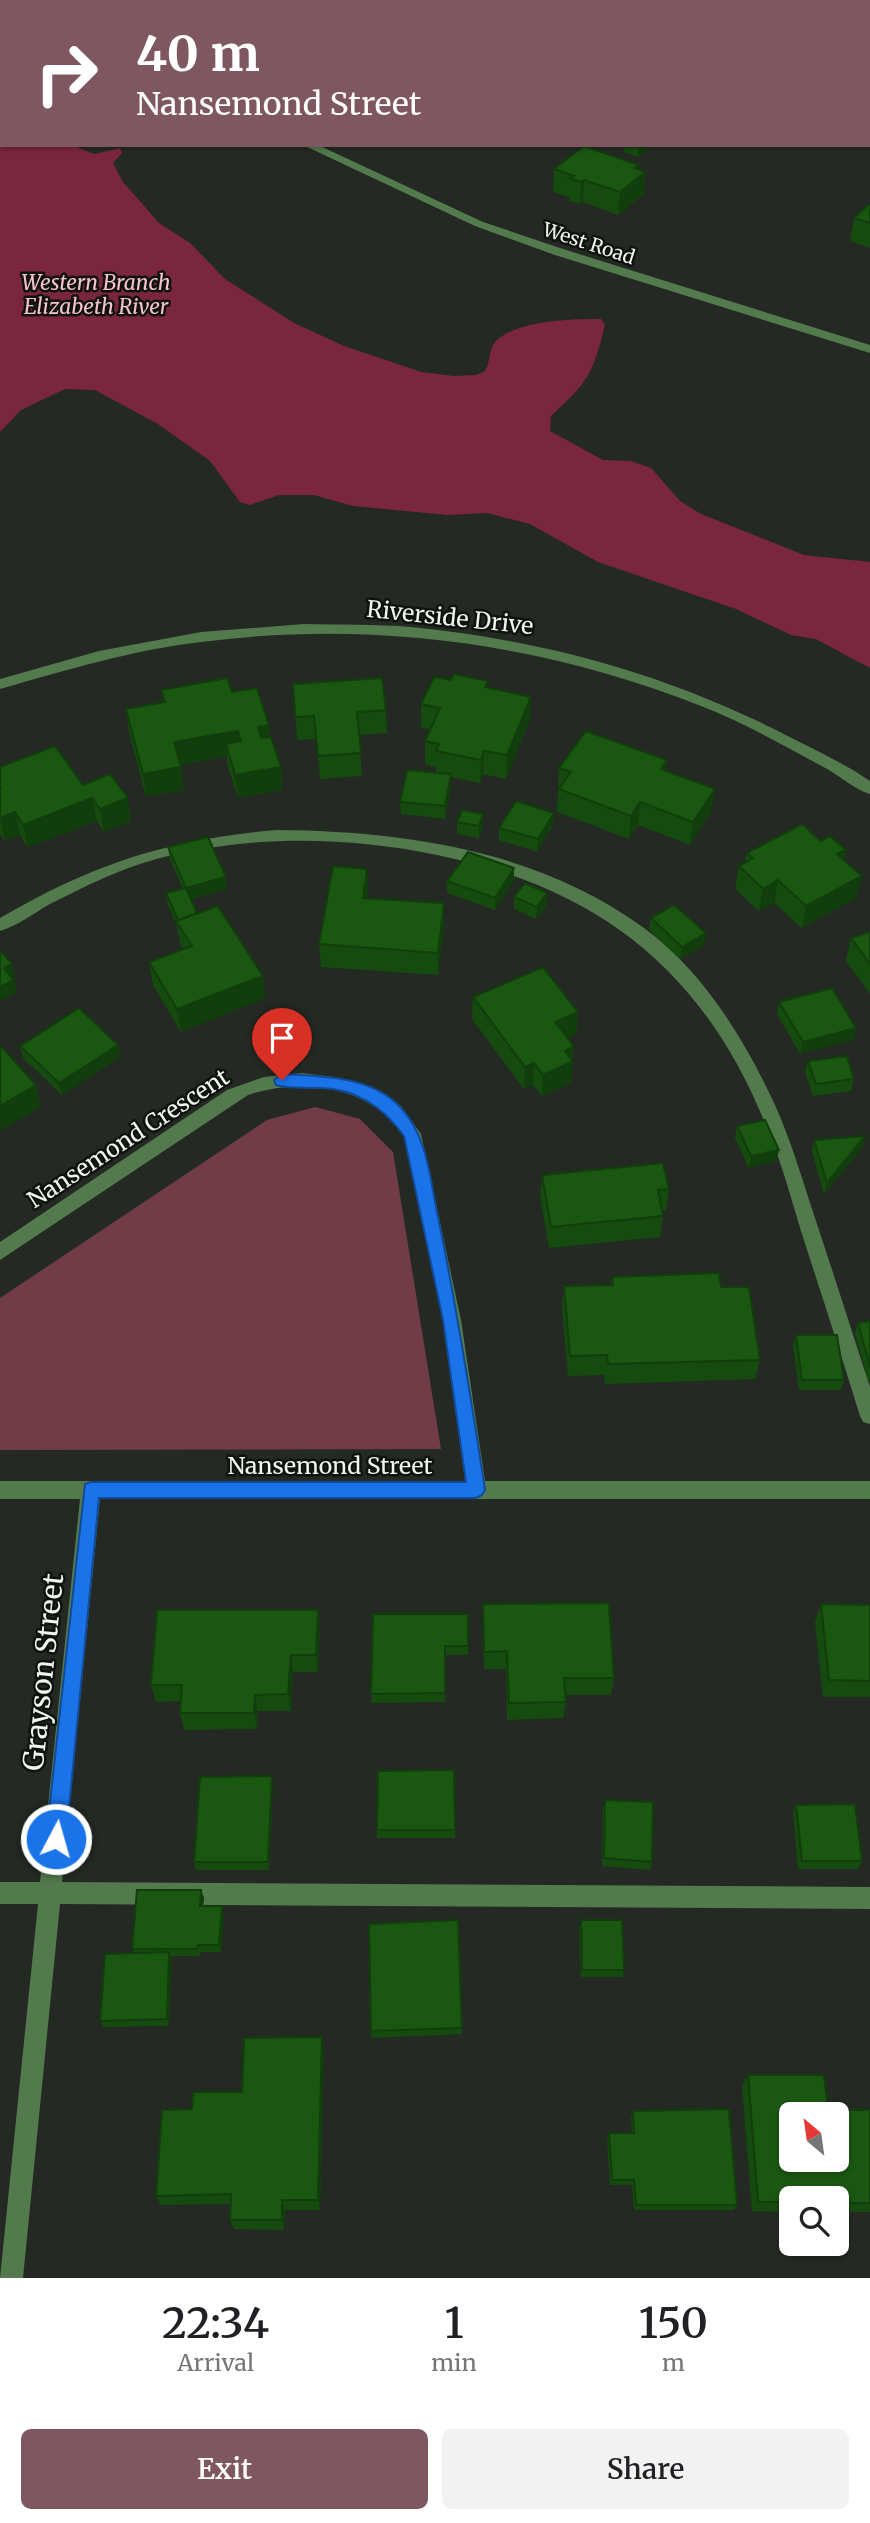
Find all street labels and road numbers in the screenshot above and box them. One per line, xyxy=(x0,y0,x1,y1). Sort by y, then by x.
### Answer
street label: West Road xyxy=(539,217,638,269)
street label: Riverside Drive xyxy=(365,594,535,640)
street label: Nansemond Crescent xyxy=(22,1062,234,1214)
street label: Nansemond Street xyxy=(228,1451,433,1480)
street label: Grayson Street xyxy=(15,1572,71,1772)

